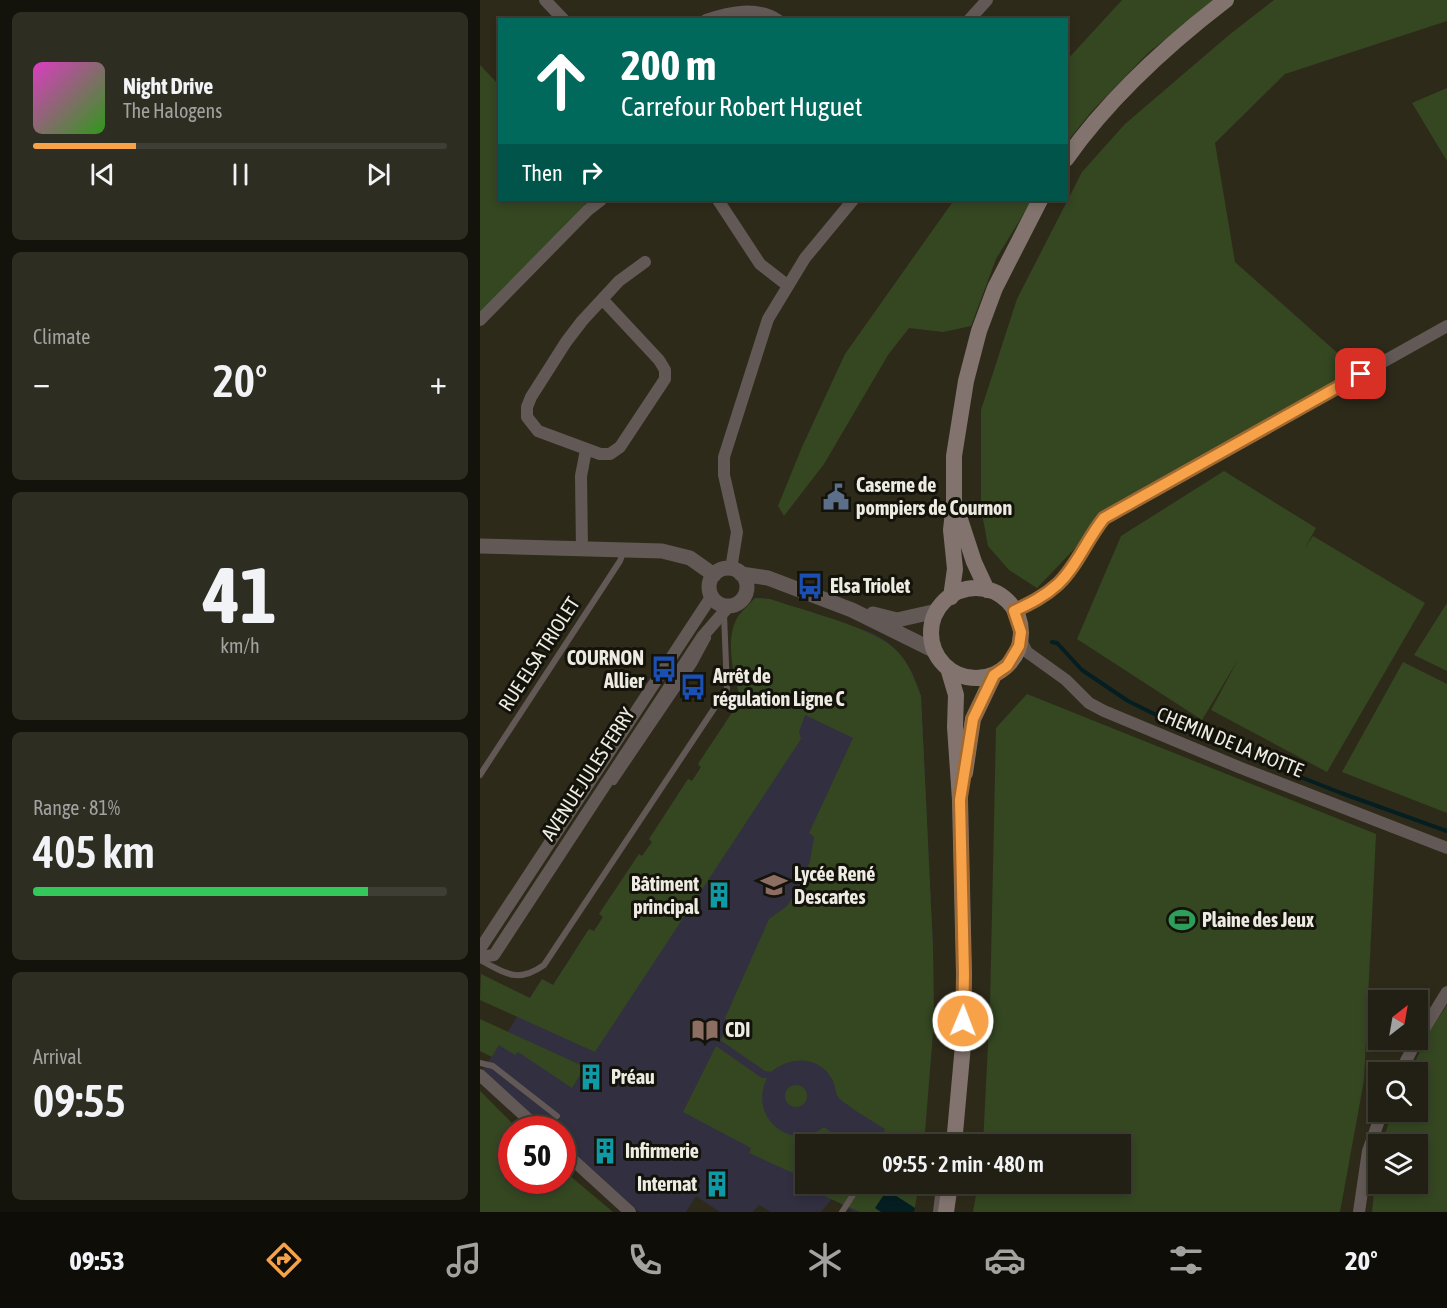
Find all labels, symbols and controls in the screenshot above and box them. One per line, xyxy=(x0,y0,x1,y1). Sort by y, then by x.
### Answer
text: 200 m xyxy=(621,41,716,89)
icon: ahead xyxy=(522,42,600,120)
text: Night Drive xyxy=(123,73,213,99)
text: Carrefour Robert Huguet xyxy=(621,91,863,122)
text: The Halogens xyxy=(123,99,222,122)
icon: right xyxy=(575,156,608,189)
icon: previous xyxy=(86,158,119,191)
icon: pause xyxy=(224,158,257,191)
icon: next xyxy=(362,158,395,191)
text: Then xyxy=(522,160,563,186)
text: Climate xyxy=(33,325,90,348)
pin xyxy=(1335,348,1386,399)
text: 20° xyxy=(213,355,267,407)
icon: arrive xyxy=(1344,357,1377,390)
text: − xyxy=(33,363,50,401)
text: + xyxy=(430,363,447,401)
place label: Caserne de pompiers de Cournon xyxy=(856,473,1012,519)
public building icon: Caserne de pompiers de Cournon xyxy=(821,482,851,512)
text: 41 xyxy=(203,550,277,640)
bus stop icon: Elsa Triolet xyxy=(795,571,825,601)
place label: Elsa Triolet xyxy=(830,574,911,597)
street label: RUE ELSA TRIOLET xyxy=(493,592,584,715)
text: km/h xyxy=(220,634,260,657)
place label: COURNON Allier xyxy=(567,646,645,692)
bus stop icon: COURNON Allier xyxy=(649,654,679,684)
place label: Arrêt de régulation Ligne C xyxy=(712,664,845,710)
bus stop icon: Arrêt de régulation Ligne C xyxy=(678,672,708,702)
street label: CHEMIN DE LA MOTTE xyxy=(1154,702,1307,782)
street label: AVENUE JULES FERRY xyxy=(536,703,639,844)
text: Range · 81% xyxy=(33,796,120,819)
text: 405 km xyxy=(33,826,155,878)
place label: Lycée René Descartes xyxy=(794,862,875,908)
school or university icon: Lycée René Descartes xyxy=(759,870,789,900)
place label: Bâtiment principal xyxy=(631,872,700,918)
building icon: Bâtiment principal xyxy=(704,880,734,910)
sports icon: Plaine des Jeux xyxy=(1167,905,1197,935)
place label: Plaine des Jeux xyxy=(1202,908,1314,931)
position arrow xyxy=(931,989,995,1053)
north arrow xyxy=(1368,990,1428,1050)
map controls xyxy=(1368,990,1428,1194)
library icon: CDI xyxy=(690,1015,720,1045)
place label: CDI xyxy=(725,1018,750,1041)
text: Arrival xyxy=(33,1045,82,1068)
building icon: Préau xyxy=(576,1062,606,1092)
button: search xyxy=(1368,1062,1428,1122)
place label: Préau xyxy=(611,1065,655,1088)
text: 09:55 xyxy=(33,1075,126,1127)
speed limit sign: 50 xyxy=(498,1116,576,1194)
button: layers xyxy=(1368,1134,1428,1194)
building icon: Infirmerie xyxy=(590,1136,620,1166)
place label: Infirmerie xyxy=(625,1139,699,1162)
text: 09:55 · 2 min · 480 m xyxy=(882,1151,1044,1177)
building icon: Internat xyxy=(702,1169,732,1199)
place label: Internat xyxy=(637,1172,697,1195)
icon: directions xyxy=(263,1239,305,1281)
icon: music xyxy=(443,1239,485,1281)
icon: phone xyxy=(624,1239,666,1281)
icon: climate xyxy=(804,1239,846,1281)
icon: car xyxy=(984,1239,1026,1281)
icon: filters xyxy=(1165,1239,1207,1281)
text: 09:53 xyxy=(69,1245,125,1276)
text: 20° xyxy=(1345,1245,1378,1276)

